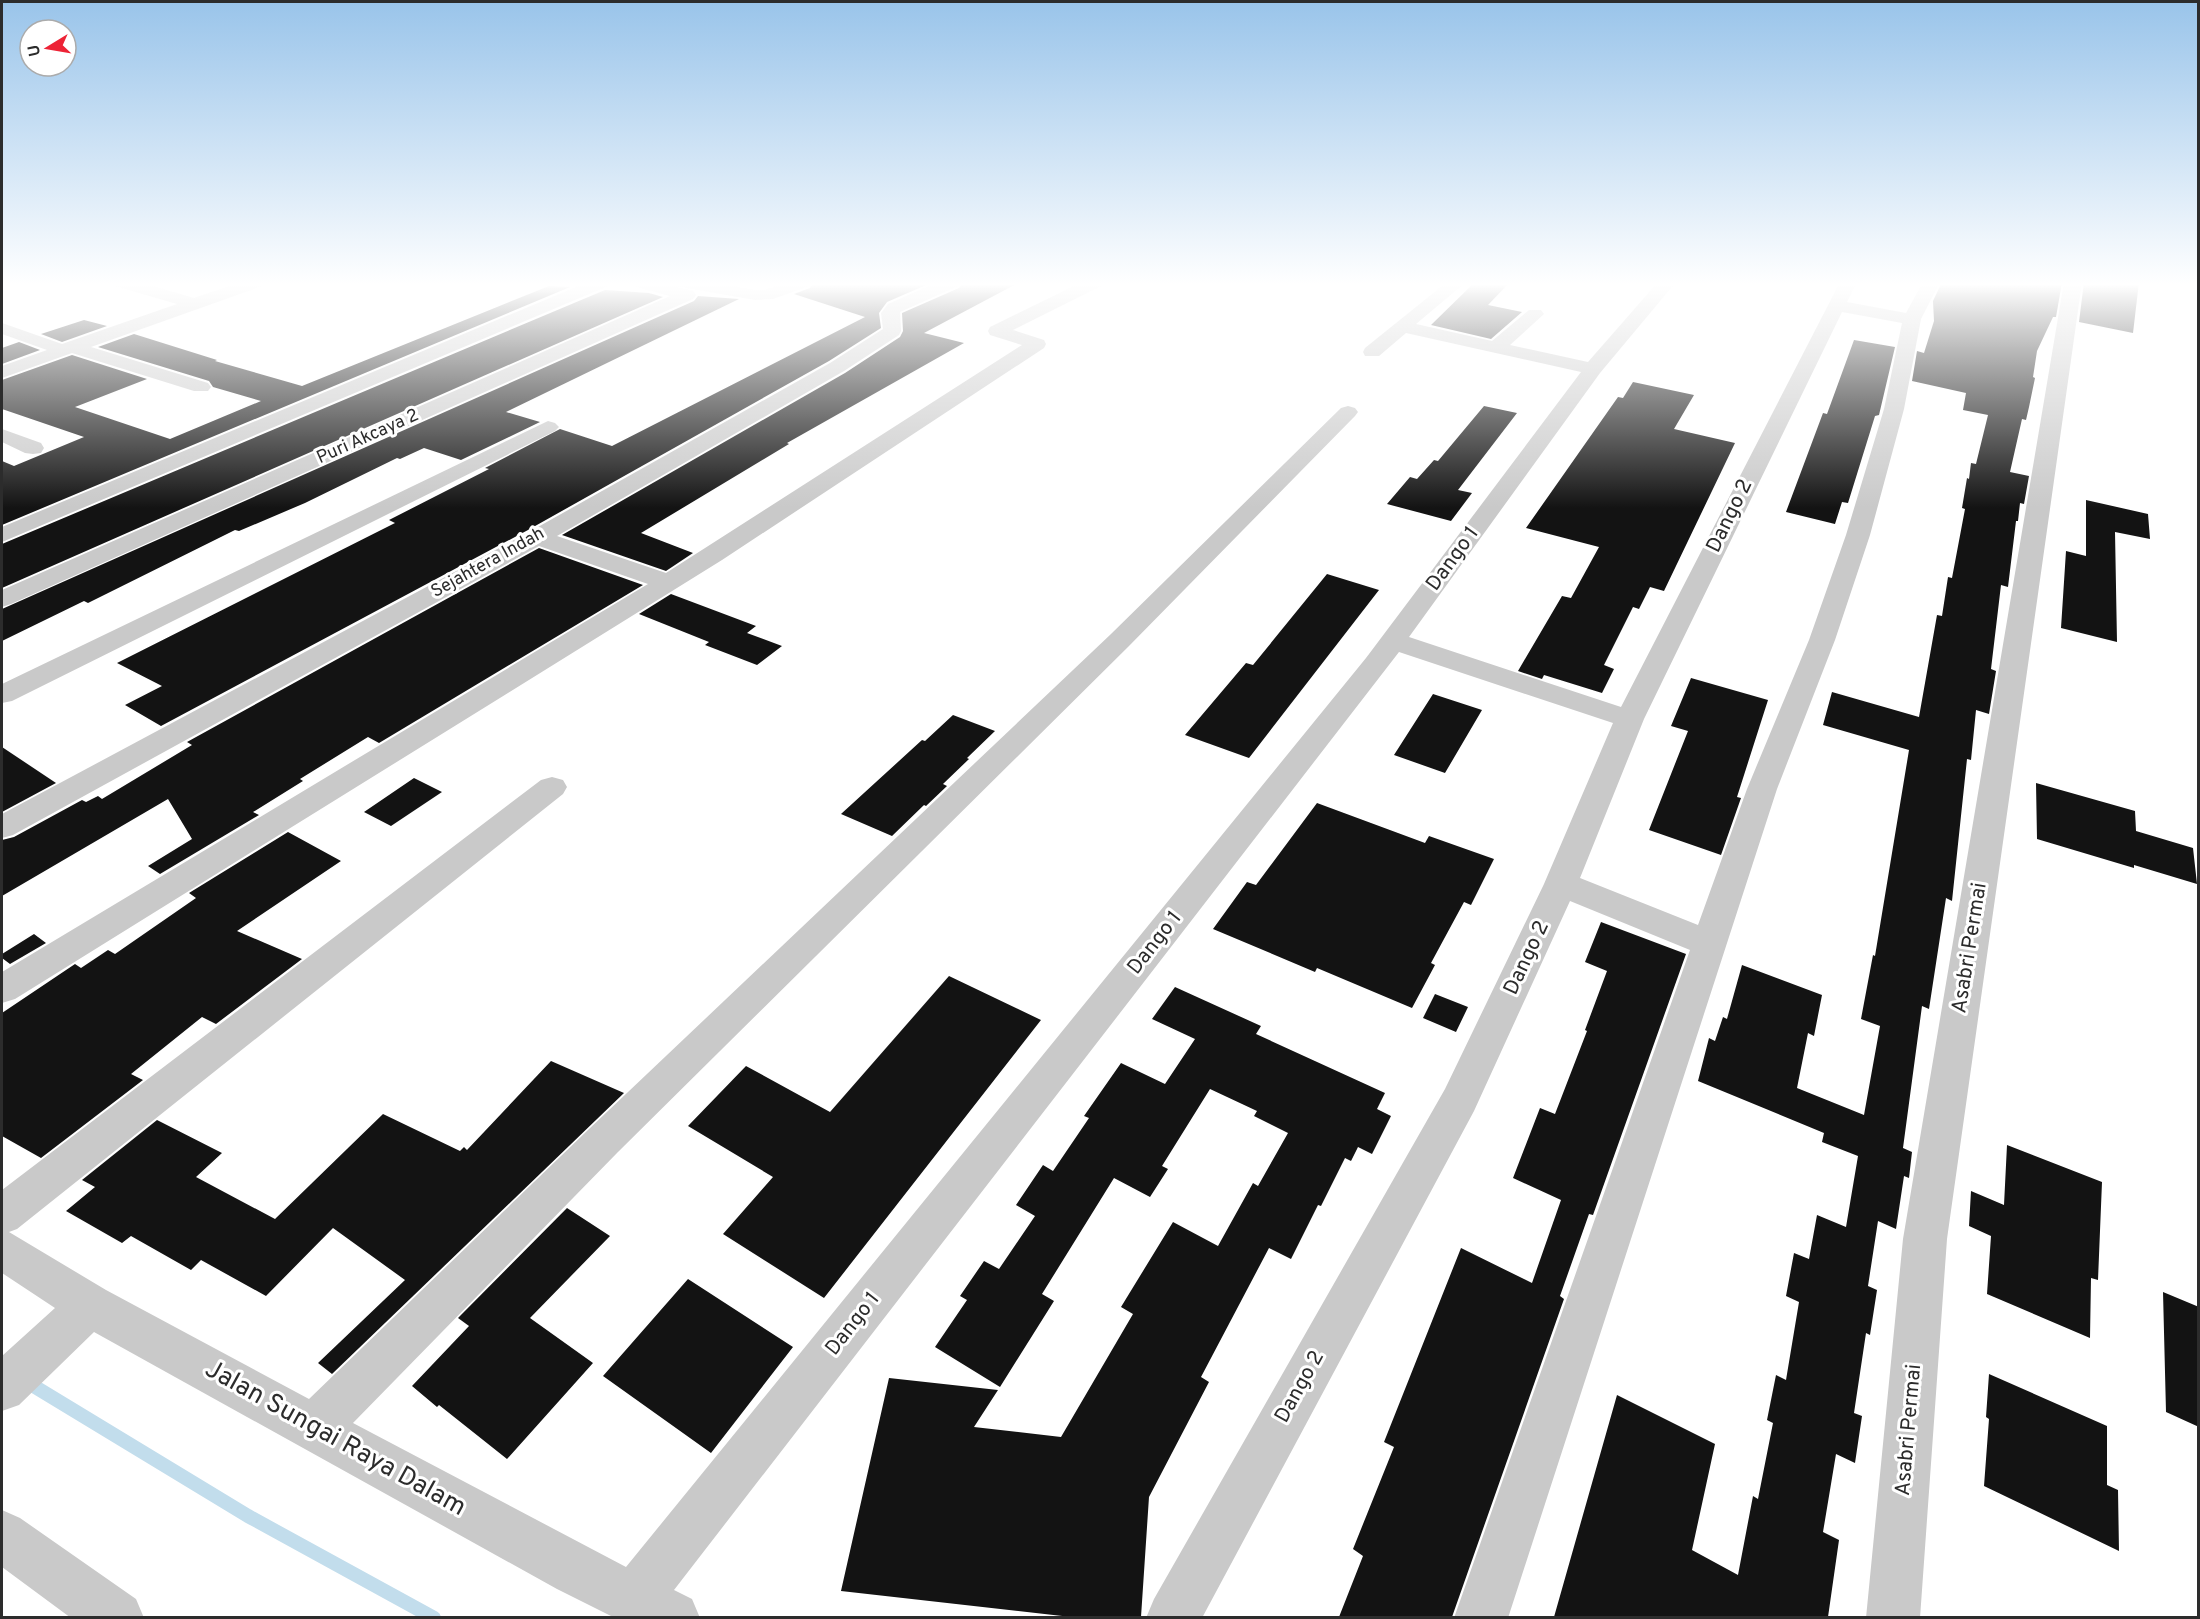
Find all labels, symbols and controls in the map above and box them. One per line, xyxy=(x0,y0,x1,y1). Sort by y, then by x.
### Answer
north arrow xyxy=(18,18,78,78)
text: U xyxy=(24,43,46,58)
street label: Puri Akcaya 2 xyxy=(313,404,423,470)
street label: Dango 2 xyxy=(1701,475,1759,557)
street label: Dango 1 xyxy=(1420,521,1486,597)
street label: Sejahtera Indah xyxy=(427,522,549,604)
street label: Asabri Permai xyxy=(1946,881,1994,1015)
street label: Dango 1 xyxy=(1122,906,1188,980)
street label: Dango 2 xyxy=(1498,917,1556,999)
street label: Dango 1 xyxy=(820,1287,886,1361)
street label: Dango 2 xyxy=(1269,1346,1331,1428)
street label: Jalan Sungai Raya Dalam xyxy=(199,1353,471,1525)
street label: Asabri Permai xyxy=(1890,1363,1928,1497)

